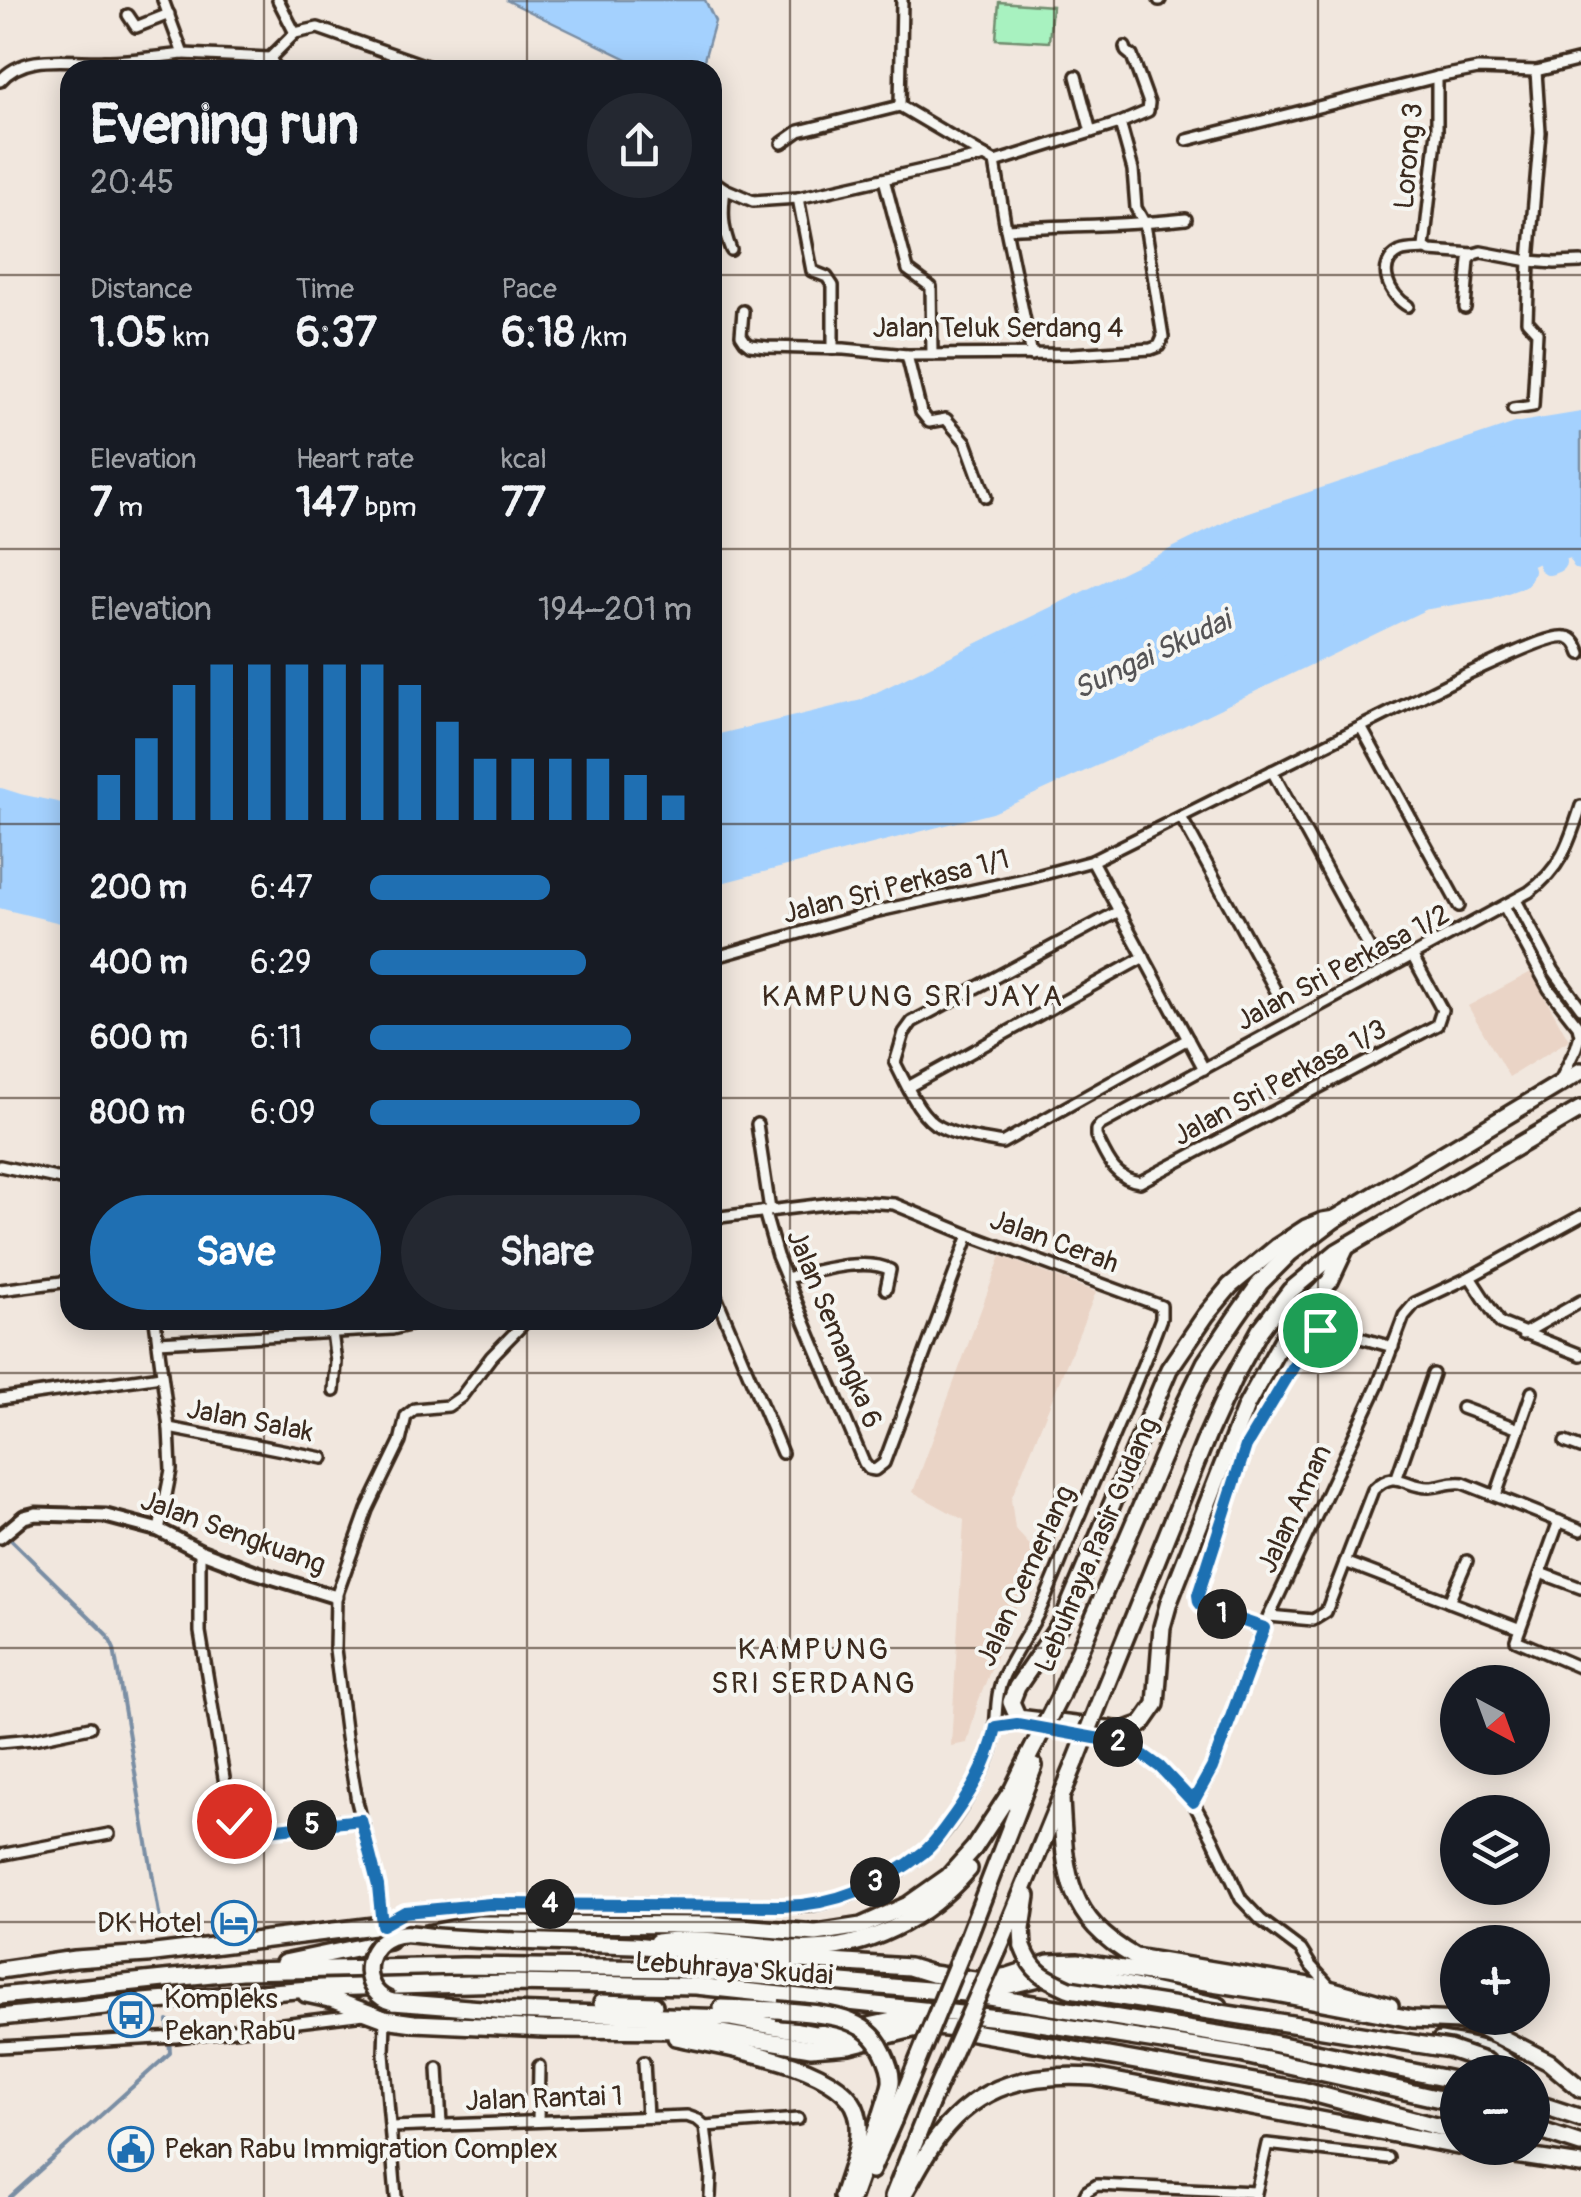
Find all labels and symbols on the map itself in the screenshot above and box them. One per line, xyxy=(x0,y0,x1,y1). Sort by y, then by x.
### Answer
street label: Lorong 3 xyxy=(1387,101,1431,211)
street label: Jalan Teluk Serdang 4 xyxy=(872,311,1124,346)
water label: Sungai Skudai xyxy=(1067,600,1241,708)
street label: Jalan Sri Perkasa 1/1 xyxy=(779,842,1013,932)
street label: Jalan Sri Perkasa 1/2 xyxy=(1230,897,1456,1039)
district label: KAMPUNG SRI JAYA xyxy=(762,978,1064,1015)
street label: Jalan Sri Perkasa 1/3 xyxy=(1167,1012,1393,1154)
street label: Jalan Cerah xyxy=(985,1203,1123,1281)
street label: Jalan Semangka 6 xyxy=(778,1225,890,1433)
pin xyxy=(1278,1288,1363,1373)
street label: Jalan Salak xyxy=(184,1392,316,1450)
street label: Lebuhraya Pasir Gudang xyxy=(1027,1412,1167,1678)
street label: Jalan Aman xyxy=(1250,1439,1340,1579)
street label: Jalan Cemerlang xyxy=(969,1480,1083,1672)
street label: Jalan Sengkuang xyxy=(136,1483,330,1583)
pin: 1 xyxy=(1197,1589,1247,1639)
district label: KAMPUNG SRI SERDANG xyxy=(711,1631,917,1702)
north arrow xyxy=(1440,1665,1550,1775)
pin: 2 xyxy=(1093,1717,1143,1767)
pin xyxy=(192,1779,277,1864)
pin: 5 xyxy=(287,1800,337,1850)
pin: 3 xyxy=(850,1857,900,1907)
pin: 4 xyxy=(525,1879,575,1929)
hotel icon: DK Hotel xyxy=(211,1900,257,1946)
place label: DK Hotel xyxy=(97,1906,202,1941)
street label: Lebuhraya Skudai xyxy=(634,1945,834,1993)
place label: Kompleks Pekan Rabu xyxy=(164,1982,296,2049)
bus stop icon: Kompleks Pekan Rabu xyxy=(108,1992,154,2038)
street label: Jalan Rantai 1 xyxy=(465,2079,623,2119)
public building icon: Pekan Rabu Immigration Complex xyxy=(108,2126,154,2172)
place label: Pekan Rabu Immigration Complex xyxy=(164,2132,558,2167)

